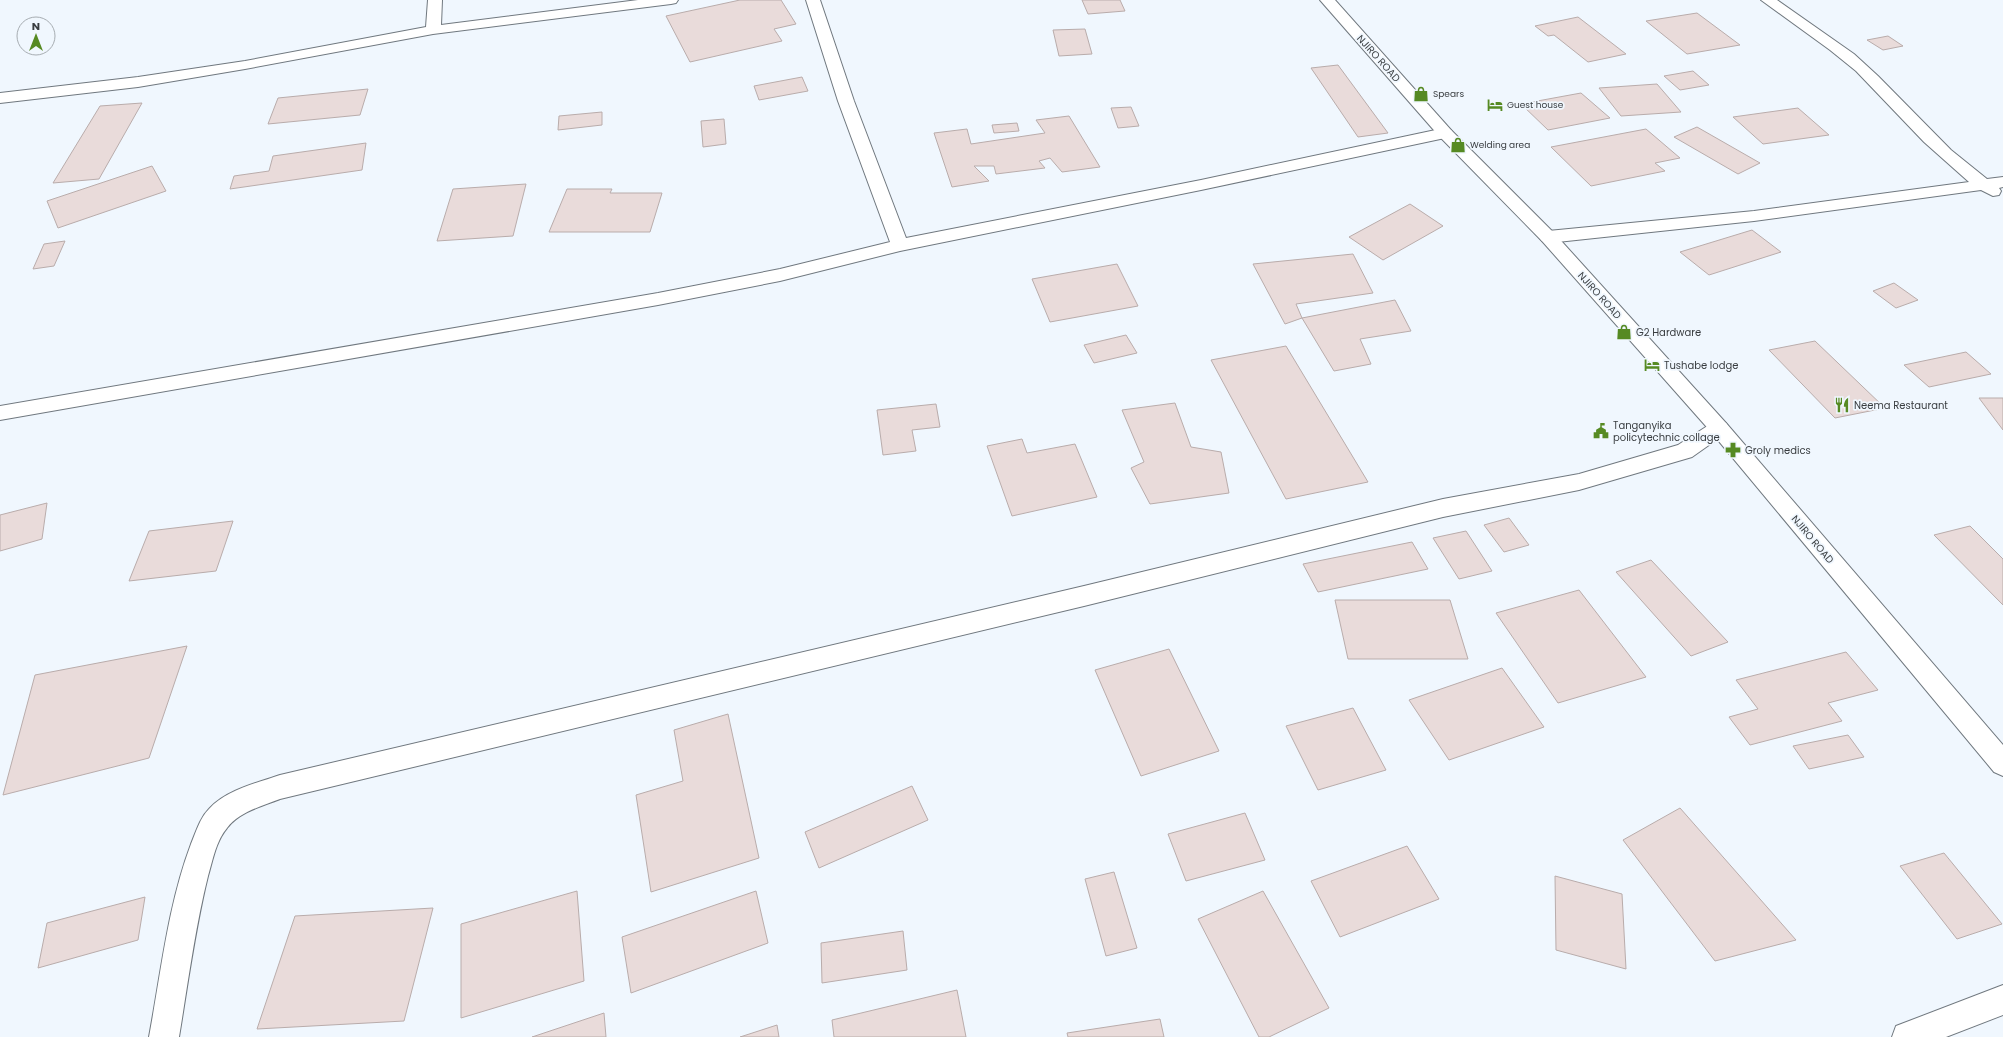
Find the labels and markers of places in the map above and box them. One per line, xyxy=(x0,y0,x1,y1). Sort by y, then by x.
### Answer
shop icon: Spears xyxy=(1412,85,1430,103)
place label: Spears xyxy=(1433,88,1464,100)
hotel icon: Guest house xyxy=(1486,96,1504,114)
place label: Guest house xyxy=(1507,99,1564,111)
shop icon: Welding area xyxy=(1449,136,1467,154)
place label: Welding area xyxy=(1470,139,1530,151)
shop icon: G2 Hardware xyxy=(1615,323,1633,341)
place label: G2 Hardware xyxy=(1636,325,1701,340)
hotel icon: Tushabe lodge xyxy=(1643,356,1661,374)
place label: Tushabe lodge xyxy=(1664,358,1738,373)
restaurant icon: Neema Restaurant xyxy=(1833,396,1851,414)
place label: Neema Restaurant xyxy=(1854,398,1948,413)
place label: Tanganyika policytechnic collage xyxy=(1613,418,1720,445)
public building icon: Tanganyika policytechnic collage xyxy=(1592,422,1610,440)
pharmacy icon: Groly medics xyxy=(1724,441,1742,459)
place label: Groly medics xyxy=(1745,443,1811,458)

